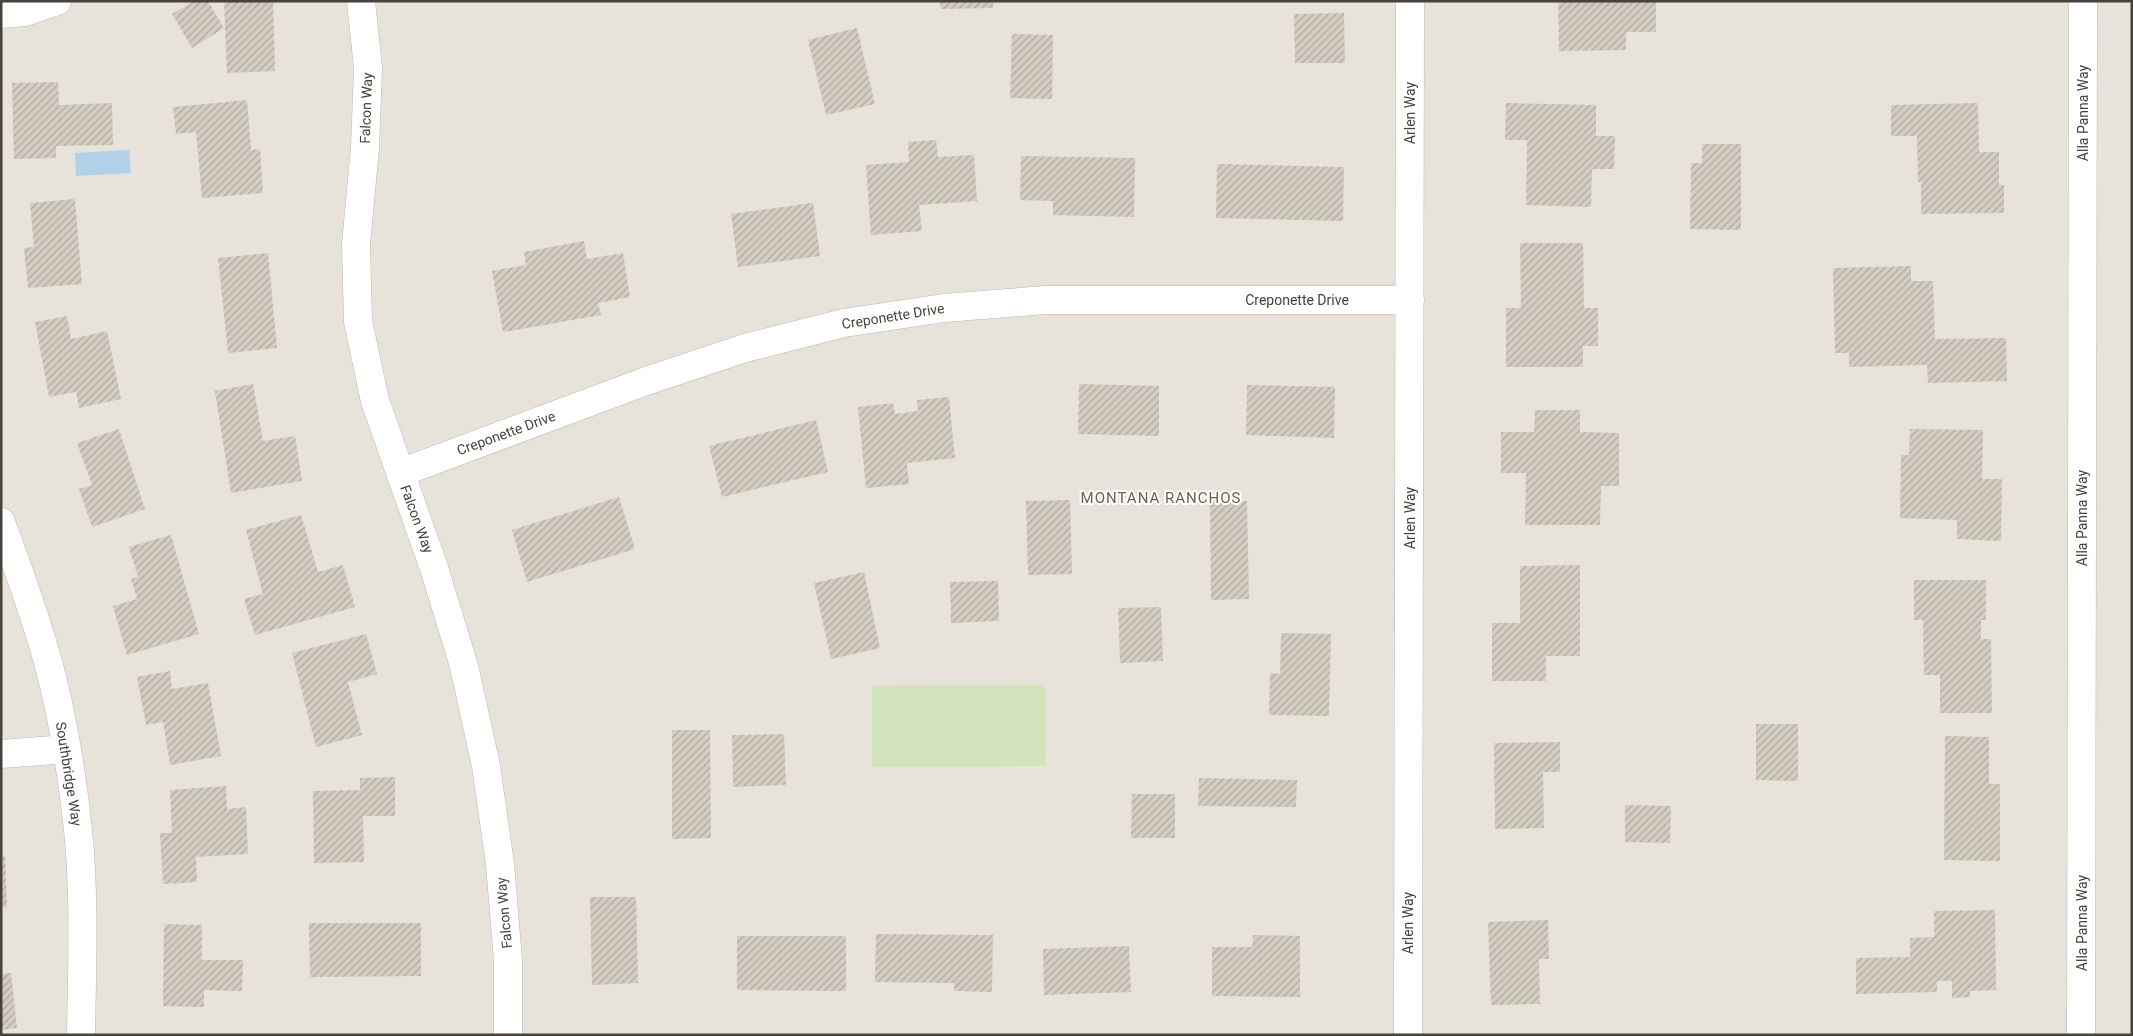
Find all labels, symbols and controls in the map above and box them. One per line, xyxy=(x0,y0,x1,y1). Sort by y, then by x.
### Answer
street label: Alla Panna Way xyxy=(2075,64,2091,161)
street label: Falcon Way xyxy=(357,72,375,144)
street label: Arlen Way xyxy=(1402,82,1418,144)
street label: Creponette Drive xyxy=(1245,292,1349,308)
street label: Creponette Drive xyxy=(841,300,945,332)
street label: Creponette Drive xyxy=(455,408,557,458)
street label: Alla Panna Way xyxy=(2074,469,2090,566)
street label: Falcon Way xyxy=(397,483,437,556)
street label: Arlen Way xyxy=(1402,487,1418,549)
district label: MONTANA RANCHOS xyxy=(1081,489,1241,507)
street label: Southbridge Way xyxy=(53,721,85,828)
street label: Alla Panna Way xyxy=(2074,874,2090,971)
street label: Falcon Way xyxy=(493,876,515,949)
street label: Arlen Way xyxy=(1400,892,1416,954)

